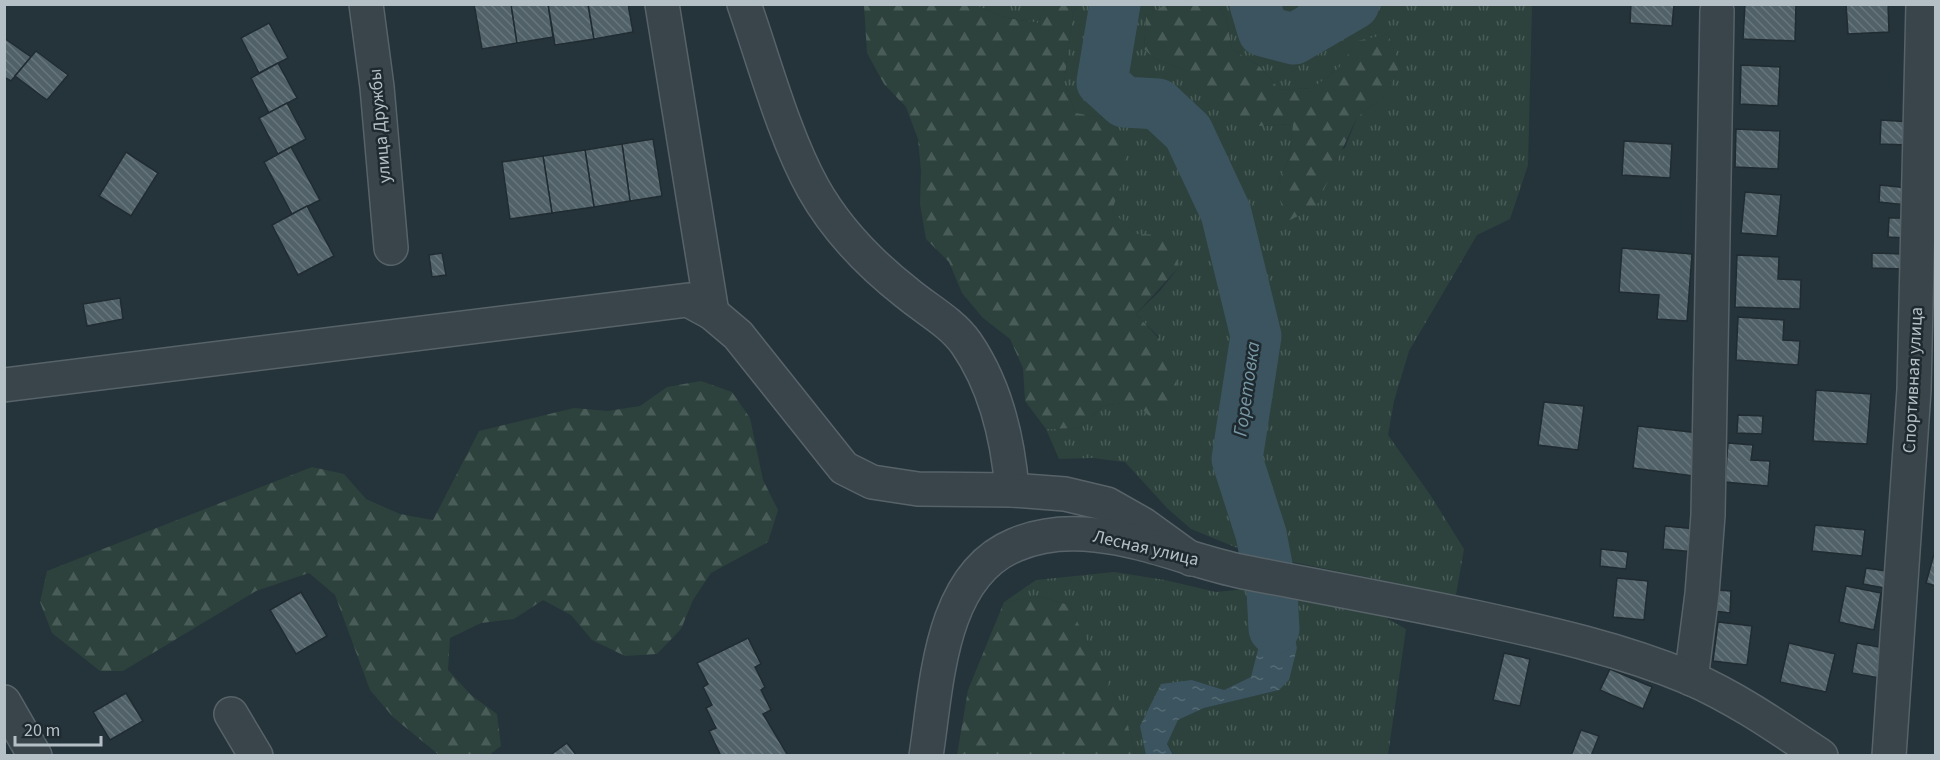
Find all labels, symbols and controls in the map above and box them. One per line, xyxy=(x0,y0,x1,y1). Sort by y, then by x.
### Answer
street label: улица Дружбы xyxy=(363,68,397,184)
street label: Спортивная улица xyxy=(1897,306,1929,454)
water label: Горетовка xyxy=(1226,339,1268,438)
street label: Лесная улица xyxy=(1091,524,1201,572)
scale bar xyxy=(15,709,100,747)
text: 20 m xyxy=(24,718,60,743)

